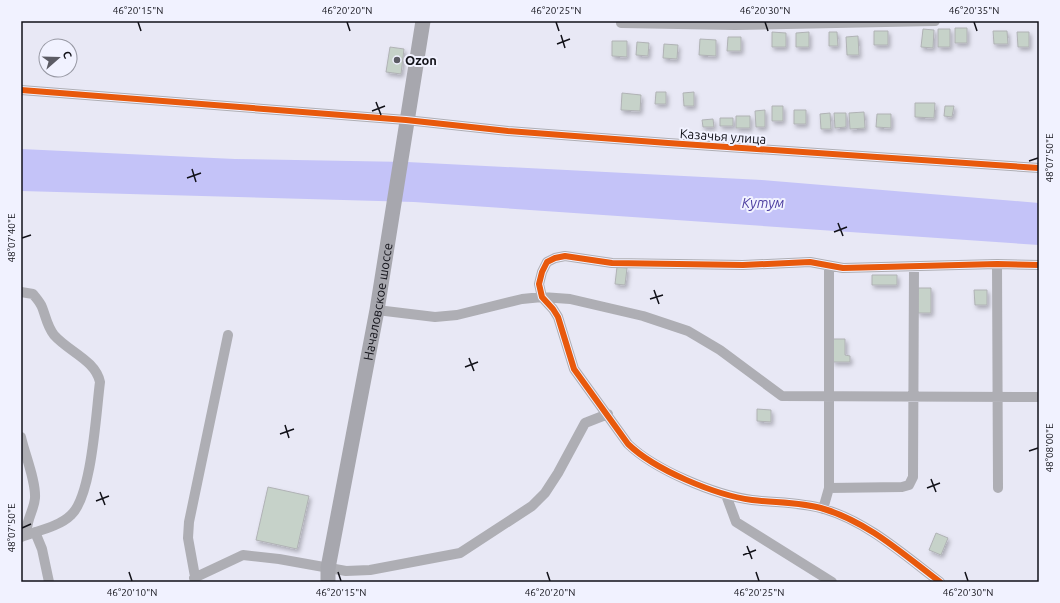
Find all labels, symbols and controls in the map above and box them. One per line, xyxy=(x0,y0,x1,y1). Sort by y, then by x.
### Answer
text: 46°20'15"N xyxy=(113,5,163,16)
text: 46°20'20"N xyxy=(322,5,372,16)
text: 46°20'25"N xyxy=(531,5,581,16)
text: 46°20'30"N xyxy=(740,5,790,16)
text: 46°20'35"N xyxy=(949,5,999,16)
north arrow xyxy=(38,38,78,78)
text: С xyxy=(61,49,74,60)
place label: Ozon xyxy=(405,53,437,67)
marker: Ozon xyxy=(392,55,402,65)
street label: Казачья улица xyxy=(679,126,767,146)
text: 48°07'50"E xyxy=(1044,133,1055,183)
water label: Кутум xyxy=(742,195,784,211)
text: 48°07'40"E xyxy=(6,213,17,263)
street label: Началовское шоссе xyxy=(361,242,395,362)
text: 48°08'00"E xyxy=(1044,423,1055,473)
text: 48°07'50"E xyxy=(6,503,17,553)
text: 46°20'10"N xyxy=(107,587,157,598)
text: 46°20'15"N xyxy=(316,587,366,598)
text: 46°20'20"N xyxy=(525,587,575,598)
text: 46°20'25"N xyxy=(734,587,784,598)
text: 46°20'30"N xyxy=(943,587,993,598)

